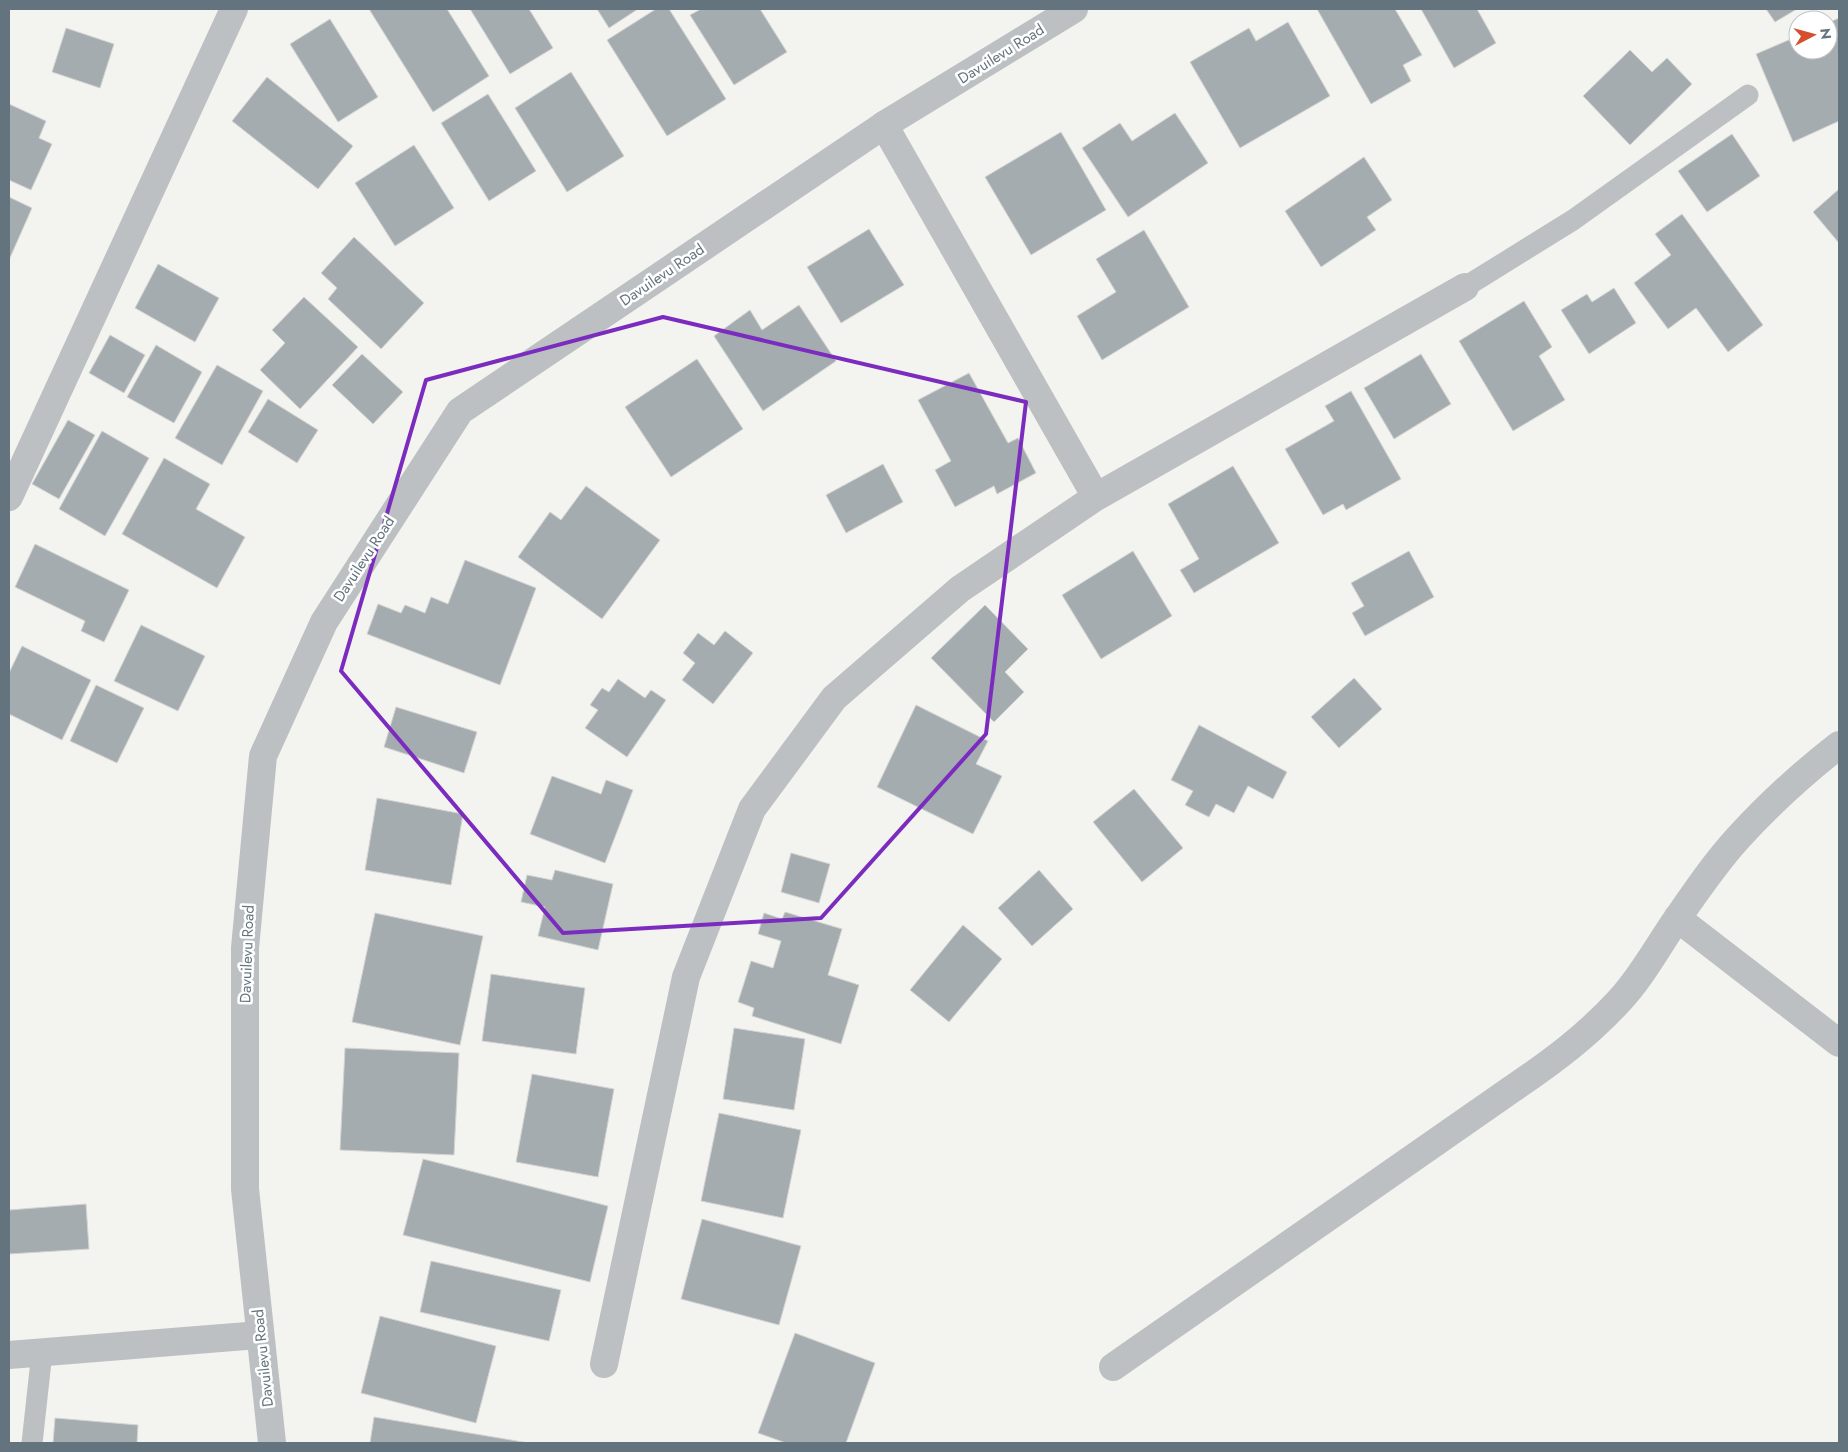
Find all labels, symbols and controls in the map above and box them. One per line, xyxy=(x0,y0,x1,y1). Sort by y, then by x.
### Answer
north arrow xyxy=(1788,10,1838,60)
street label: Davuilevu Road xyxy=(954,19,1048,89)
text: N xyxy=(1815,27,1836,40)
street label: Davuilevu Road xyxy=(615,238,709,312)
street label: Davuilevu Road xyxy=(328,512,400,606)
street label: Davuilevu Road xyxy=(234,905,260,1003)
street label: Davuilevu Road xyxy=(247,1308,279,1408)

